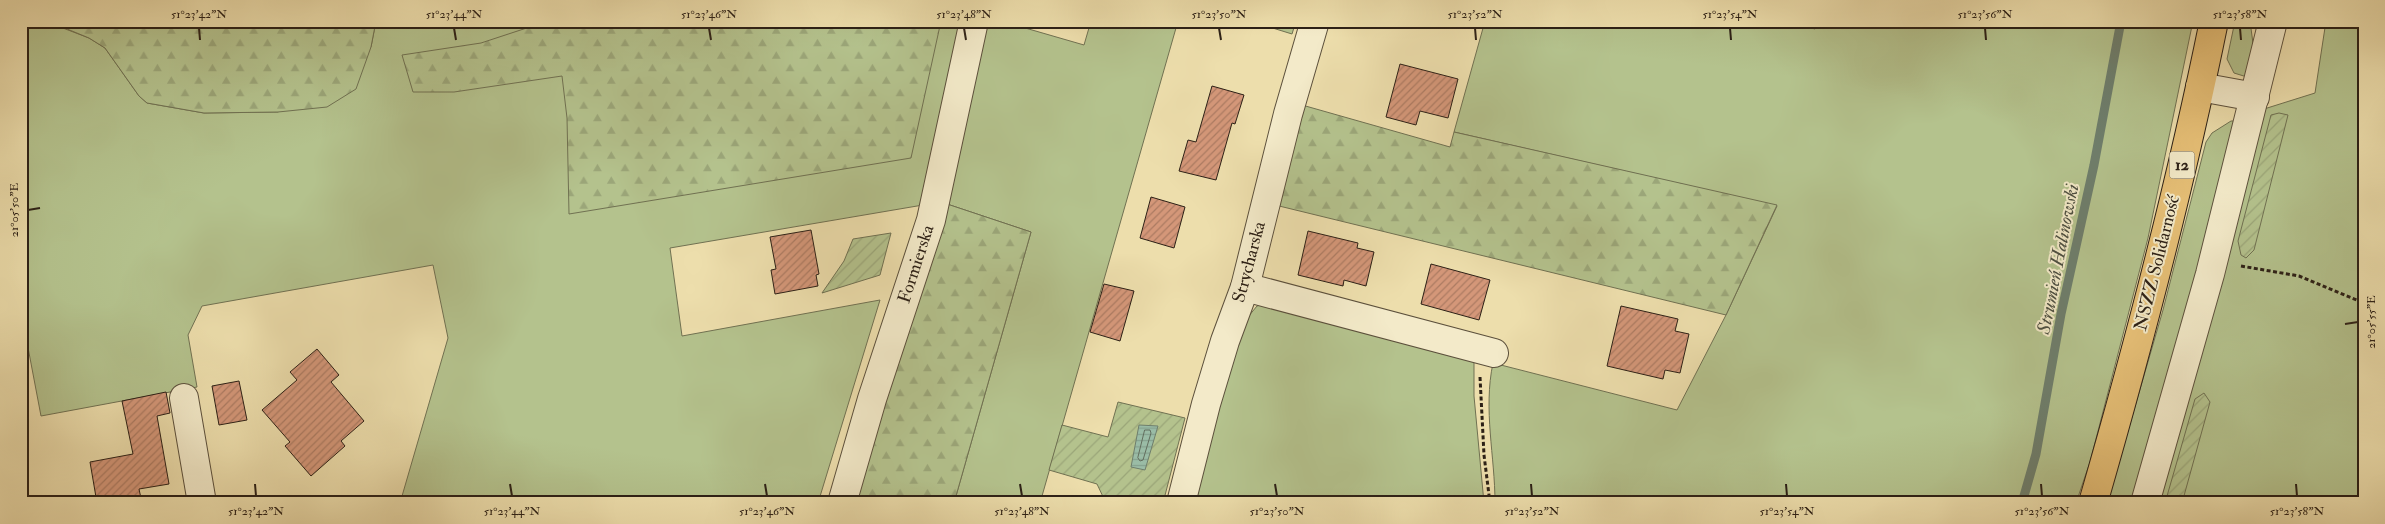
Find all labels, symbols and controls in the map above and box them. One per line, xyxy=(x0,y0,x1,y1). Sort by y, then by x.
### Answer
text: 51°23'42"N xyxy=(171,7,227,22)
text: 51°23'44"N xyxy=(426,7,482,22)
text: 51°23'46"N xyxy=(681,7,737,22)
text: 51°23'48"N xyxy=(936,7,992,22)
text: 51°23'50"N xyxy=(1192,7,1247,22)
text: 51°23'52"N xyxy=(1448,7,1503,22)
text: 51°23'54"N xyxy=(1703,7,1758,22)
text: 51°23'56"N xyxy=(1958,7,2013,22)
text: 51°23'58"N xyxy=(2213,7,2267,22)
road number: 12 xyxy=(2170,152,2194,178)
text: 21°05'50"E xyxy=(7,182,22,237)
water label: Strumień Halinowski xyxy=(2031,182,2084,337)
street label: NSZZ Solidarność xyxy=(2129,192,2185,333)
street label: Strycharska xyxy=(1227,218,1271,305)
street label: Formierska xyxy=(893,221,940,306)
text: 21°05'55"E xyxy=(2364,295,2379,349)
text: 51°23'42"N xyxy=(228,504,284,519)
text: 51°23'44"N xyxy=(484,504,540,519)
text: 51°23'46"N xyxy=(739,504,795,519)
text: 51°23'48"N xyxy=(994,504,1050,519)
text: 51°23'50"N xyxy=(1250,504,1305,519)
text: 51°23'52"N xyxy=(1505,504,1560,519)
text: 51°23'54"N xyxy=(1760,504,1815,519)
text: 51°23'56"N xyxy=(2015,504,2070,519)
text: 51°23'58"N xyxy=(2270,504,2324,519)

